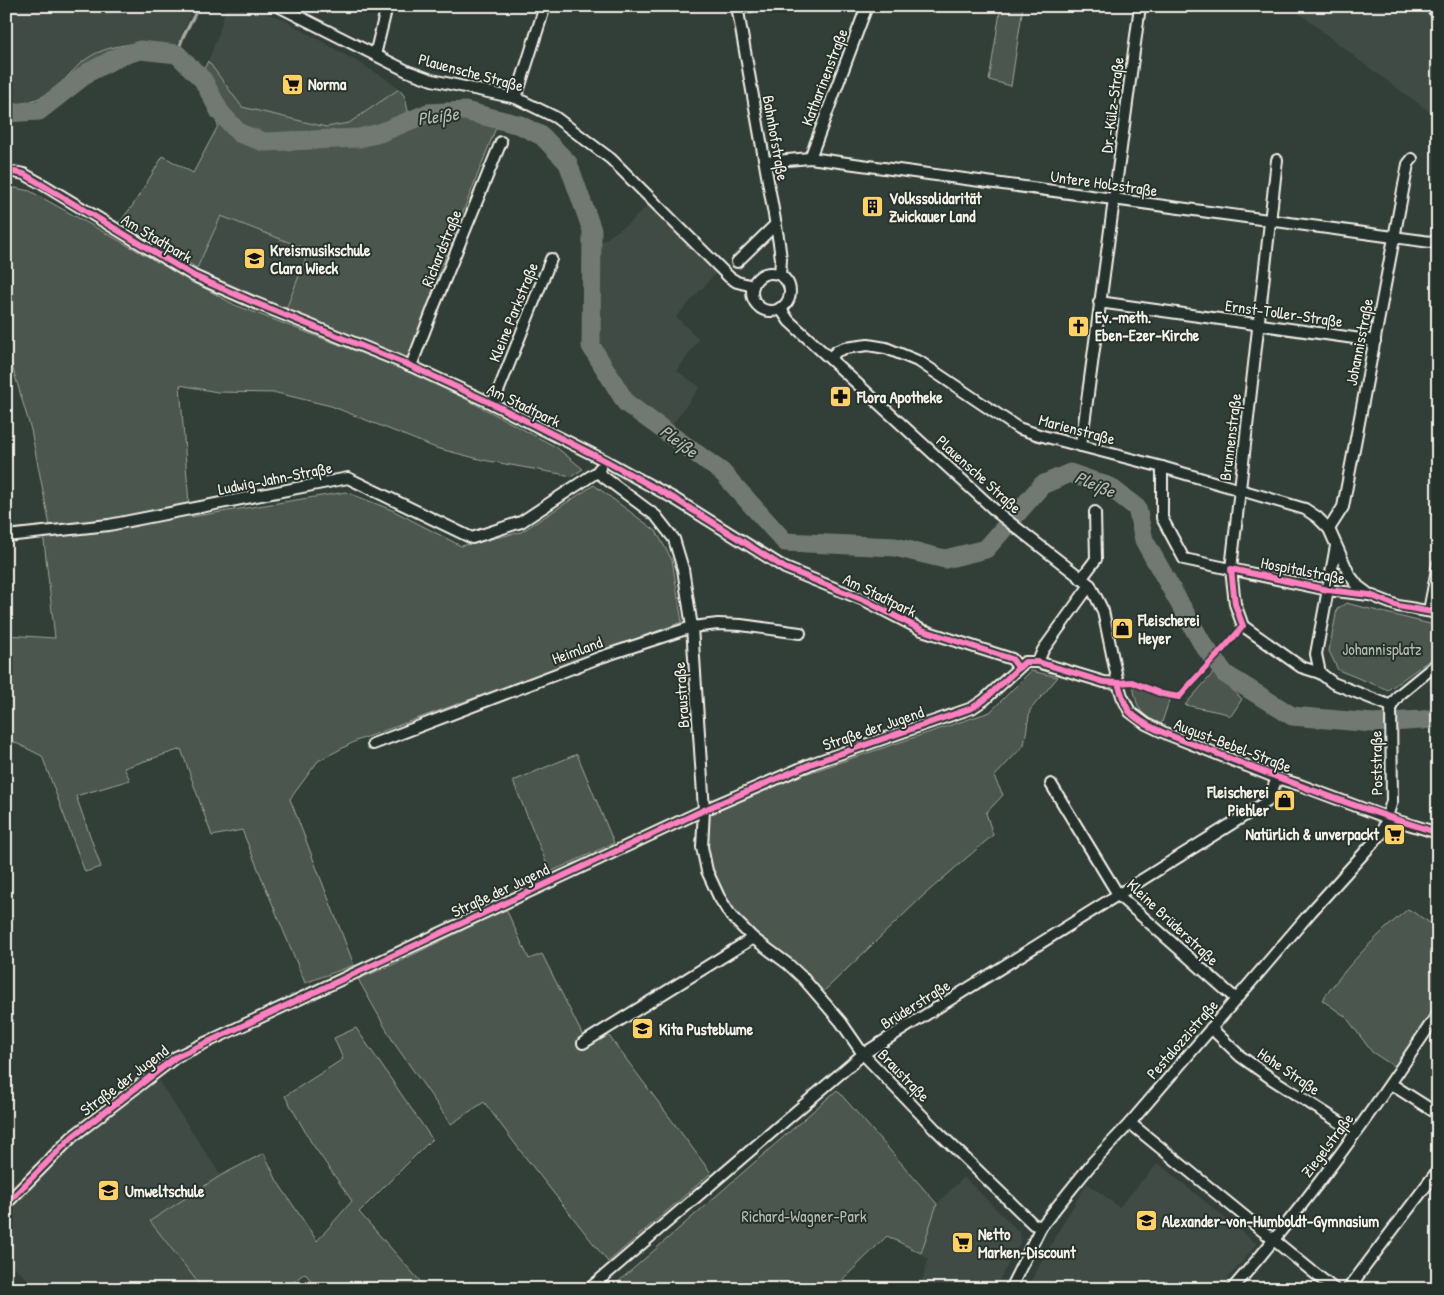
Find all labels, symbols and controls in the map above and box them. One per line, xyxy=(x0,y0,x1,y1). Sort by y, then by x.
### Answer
street label: Katharinenstraße xyxy=(795,25,853,129)
street label: Plauensche Straße xyxy=(416,47,526,97)
street label: Dr.-Külz-Straße xyxy=(1095,55,1129,154)
supermarket icon: Norma xyxy=(280,72,304,96)
place label: Norma xyxy=(308,73,347,95)
street label: Bahnhofstraße xyxy=(758,94,794,183)
water label: Pleiße xyxy=(416,101,461,131)
street label: Untere Holzstraße xyxy=(1049,165,1160,202)
place label: Volkssolidarität Zwickauer Land xyxy=(889,187,982,227)
building icon: Volkssolidarität Zwickauer Land xyxy=(861,195,885,219)
street label: Richardstraße xyxy=(416,206,467,290)
street label: Am Stadtpark xyxy=(117,208,197,268)
place label: Kreismusikschule Clara Wieck xyxy=(270,239,371,279)
school or university icon: Kreismusikschule Clara Wieck xyxy=(242,247,266,271)
street label: Kleine Parkstraße xyxy=(483,258,543,365)
street label: Ernst-Toller-Straße xyxy=(1224,294,1345,332)
street label: Johannisstraße xyxy=(1340,296,1378,388)
place label: Ev.-meth. Eben-Ezer-Kirche xyxy=(1095,306,1200,346)
church icon: Ev.-meth. Eben-Ezer-Kirche xyxy=(1067,314,1091,338)
street label: Am Stadtpark xyxy=(484,378,565,432)
pharmacy icon: Flora Apotheke xyxy=(829,385,853,409)
place label: Flora Apotheke xyxy=(856,386,943,409)
street label: Brunnenstraße xyxy=(1214,392,1246,482)
street label: Marienstraße xyxy=(1036,408,1118,450)
water label: Pleiße xyxy=(655,419,704,464)
street label: Plauensche Straße xyxy=(932,430,1027,519)
street label: Ludwig-Jahn-Straße xyxy=(216,456,335,500)
water label: Pleiße xyxy=(1071,464,1120,504)
street label: Hospitalstraße xyxy=(1259,551,1348,589)
street label: Am Stadtpark xyxy=(840,568,921,622)
place label: Fleischerei Heyer xyxy=(1137,609,1200,650)
shop icon: Fleischerei Heyer xyxy=(1110,617,1134,641)
street label: Heimland xyxy=(549,631,605,669)
park label: Johannisplatz xyxy=(1342,638,1422,660)
street label: Braustraße xyxy=(668,661,694,729)
street label: Straße der Jugend xyxy=(820,700,926,756)
street label: August-Bebel-Straße xyxy=(1171,712,1295,778)
street label: Poststraße xyxy=(1364,730,1388,796)
place label: Fleischerei Piehler xyxy=(1206,781,1270,821)
shop icon: Fleischerei Piehler xyxy=(1273,789,1297,813)
supermarket icon: Natürlich & unverpackt xyxy=(1383,822,1407,846)
place label: Natürlich & unverpackt xyxy=(1246,823,1379,846)
street label: Straße der Jugend xyxy=(448,858,552,922)
street label: Kleine Brüderstraße xyxy=(1122,874,1224,971)
street label: Brüderstraße xyxy=(876,974,955,1034)
street label: Pestalozzistraße xyxy=(1141,994,1223,1084)
school or university icon: Kita Pusteblume xyxy=(631,1017,655,1041)
place label: Kita Pusteblume xyxy=(659,1018,754,1040)
street label: Straße der Jugend xyxy=(75,1039,173,1121)
street label: Hohe Straße xyxy=(1253,1042,1325,1100)
street label: Braustraße xyxy=(873,1044,935,1107)
street label: Ziegelstraße xyxy=(1296,1108,1359,1181)
school or university icon: Umweltschule xyxy=(97,1179,121,1203)
place label: Umweltschule xyxy=(125,1180,205,1202)
park label: Richard-Wagner-Park xyxy=(741,1205,867,1227)
school or university icon: Alexander-von-Humboldt-Gymnasium xyxy=(1134,1209,1158,1233)
place label: Alexander-von-Humboldt-Gymnasium xyxy=(1162,1210,1379,1233)
place label: Netto Marken-Discount xyxy=(978,1223,1076,1263)
supermarket icon: Netto Marken-Discount xyxy=(950,1231,974,1255)

